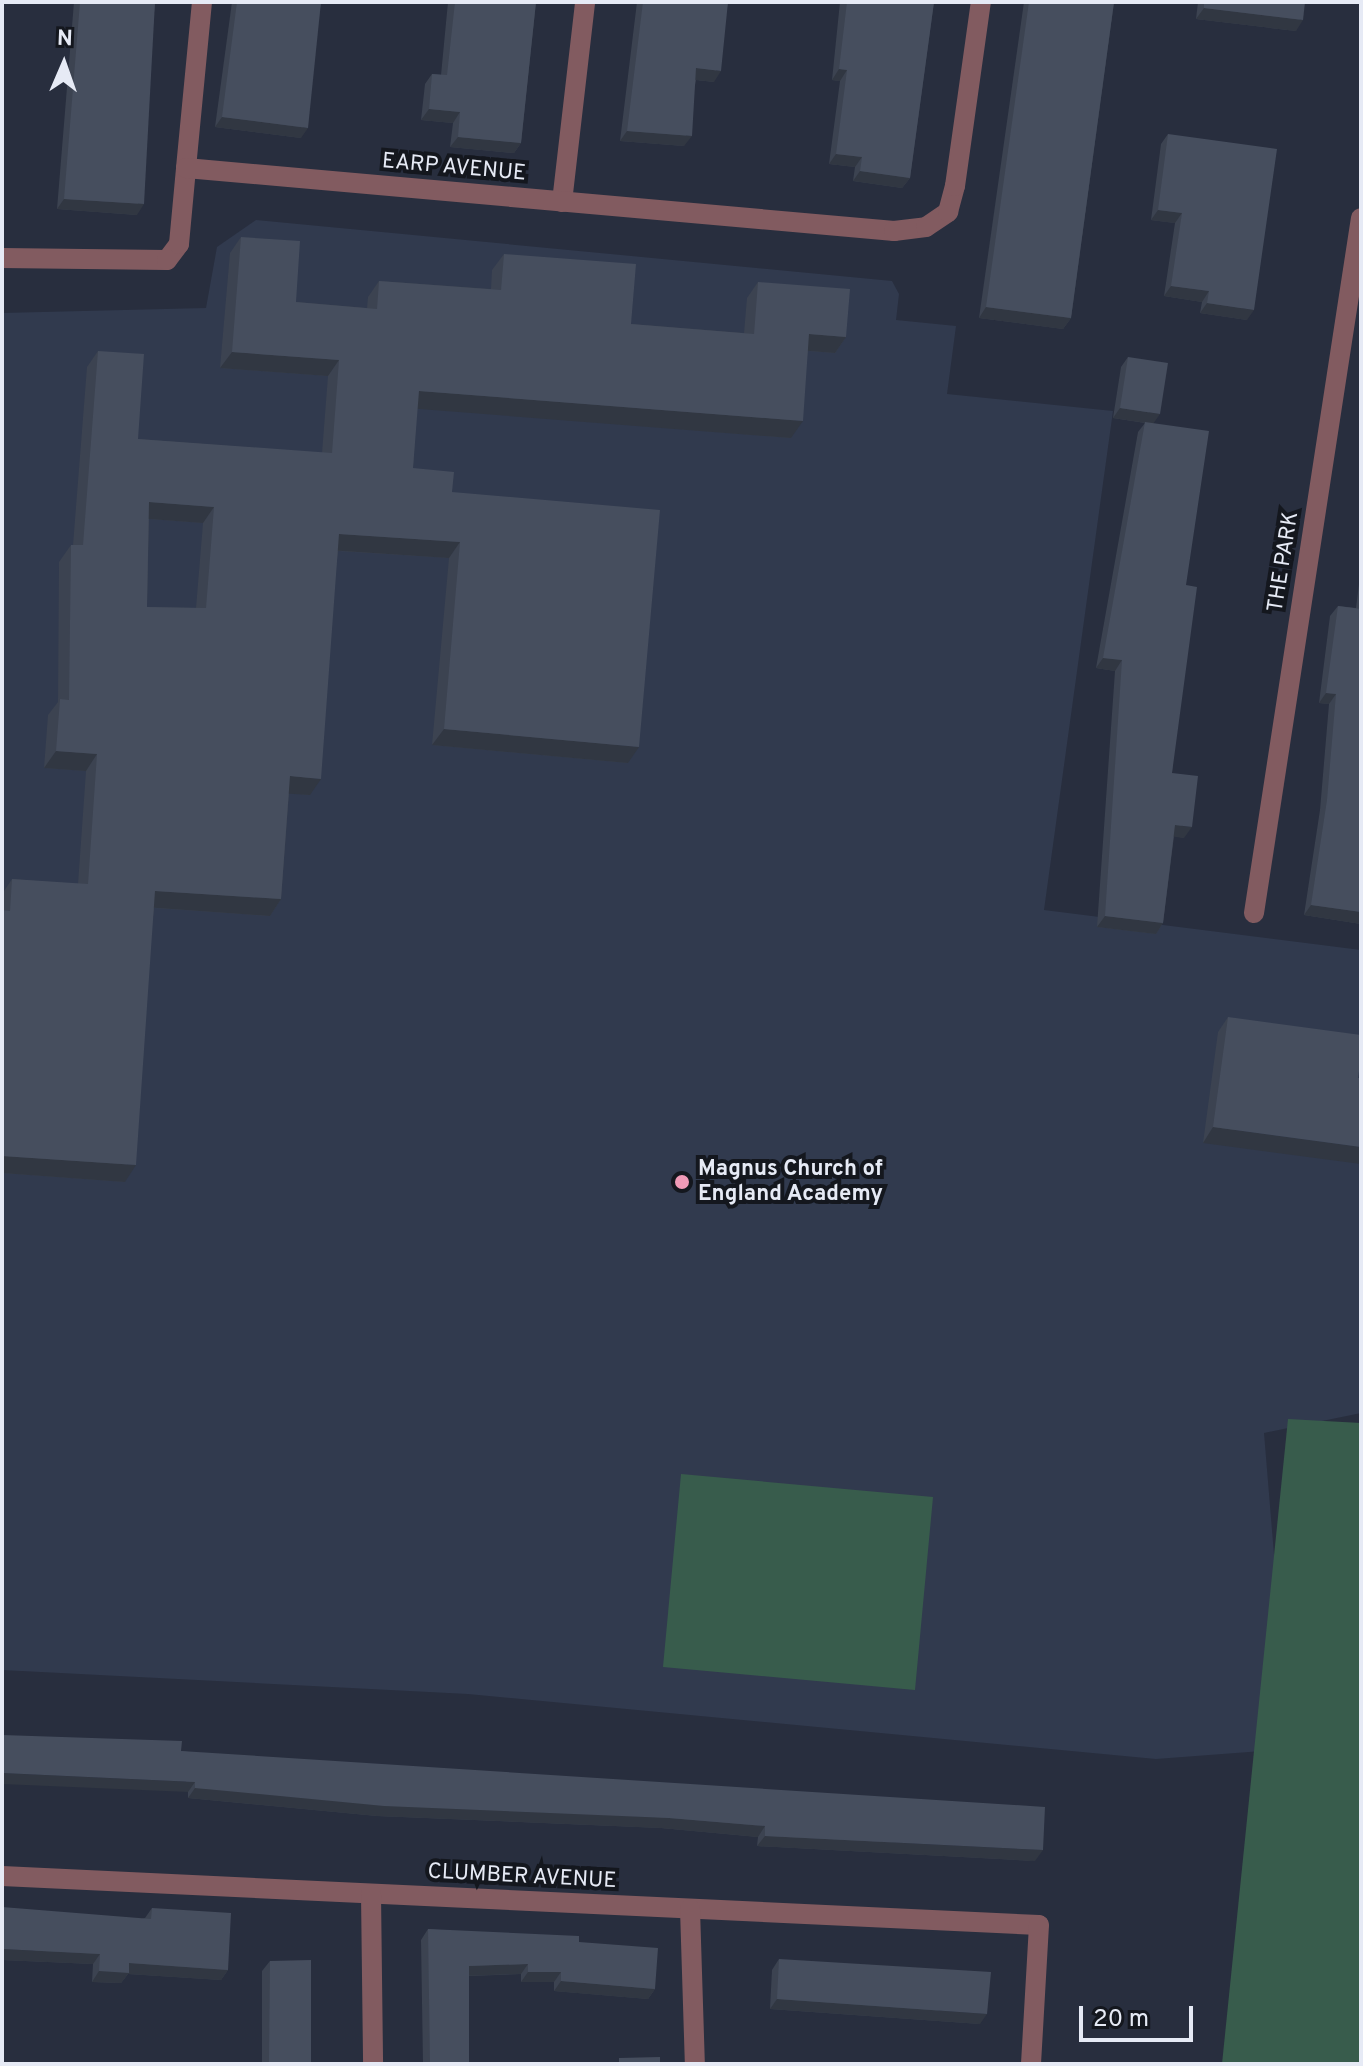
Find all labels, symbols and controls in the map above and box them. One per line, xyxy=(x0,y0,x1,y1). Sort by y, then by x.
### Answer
north arrow xyxy=(24,24,104,104)
text: N xyxy=(56,26,73,53)
street label: EARP AVENUE xyxy=(380,149,528,187)
street label: THE PARK xyxy=(1263,510,1305,614)
place label: Magnus Church of England Academy xyxy=(698,1156,884,1208)
marker: Magnus Church of England Academy xyxy=(673,1173,691,1191)
street label: CLUMBER AVENUE xyxy=(427,1859,617,1895)
scale bar xyxy=(1083,1990,1197,2040)
text: 20 m xyxy=(1093,2005,1149,2035)

